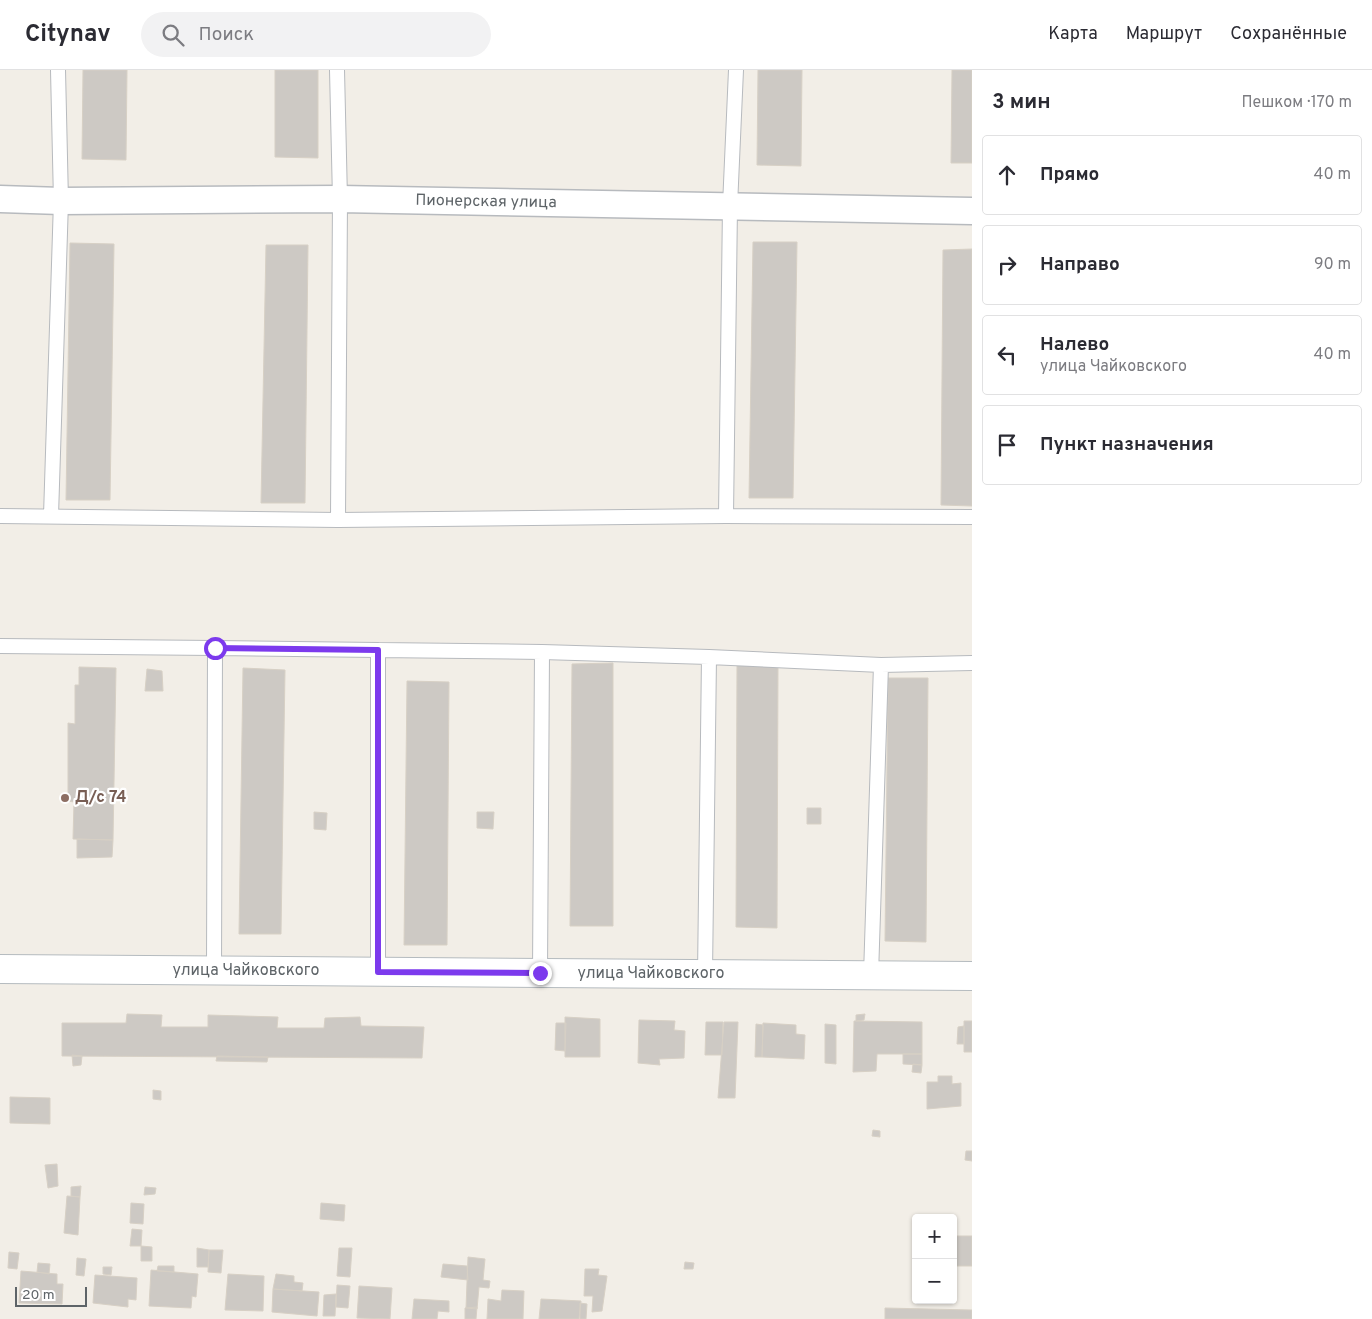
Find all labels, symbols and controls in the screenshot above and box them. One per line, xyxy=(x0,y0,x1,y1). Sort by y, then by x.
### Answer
search box xyxy=(141,12,491,57)
text: Citynav xyxy=(25,20,111,50)
icon: search xyxy=(159,21,187,49)
text: Поиск xyxy=(199,23,254,47)
text: Карта xyxy=(1048,23,1098,46)
text: Маршрут xyxy=(1126,23,1202,46)
text: Сохранённые xyxy=(1230,23,1347,46)
text: 3 мин xyxy=(992,89,1051,116)
text: Пешком · 170 m xyxy=(1241,93,1352,113)
icon: ahead xyxy=(993,161,1021,189)
text: Прямо xyxy=(1040,163,1099,187)
text: 40 m xyxy=(1313,165,1351,185)
street label: Пионерская улица xyxy=(415,191,557,213)
icon: right xyxy=(993,251,1021,279)
text: Направо xyxy=(1040,253,1120,277)
text: 90 m xyxy=(1314,255,1351,275)
text: Налево xyxy=(1040,333,1109,357)
icon: left xyxy=(993,341,1021,369)
text: 40 m xyxy=(1313,345,1351,365)
text: улица Чайковского xyxy=(1040,357,1187,377)
icon: arrive xyxy=(993,431,1021,459)
text: Пункт назначения xyxy=(1040,433,1214,457)
route start xyxy=(204,637,227,660)
place label: Д/с 74 xyxy=(75,788,127,808)
marker: Д/с 74 xyxy=(59,792,71,804)
street label: улица Чайковского xyxy=(172,961,320,981)
route end xyxy=(529,962,552,985)
street label: улица Чайковского xyxy=(577,964,725,984)
map controls xyxy=(912,1214,957,1304)
button: + xyxy=(912,1214,957,1259)
button: − xyxy=(912,1259,957,1304)
scale bar xyxy=(15,1284,88,1307)
text: 20 m xyxy=(22,1287,55,1304)

